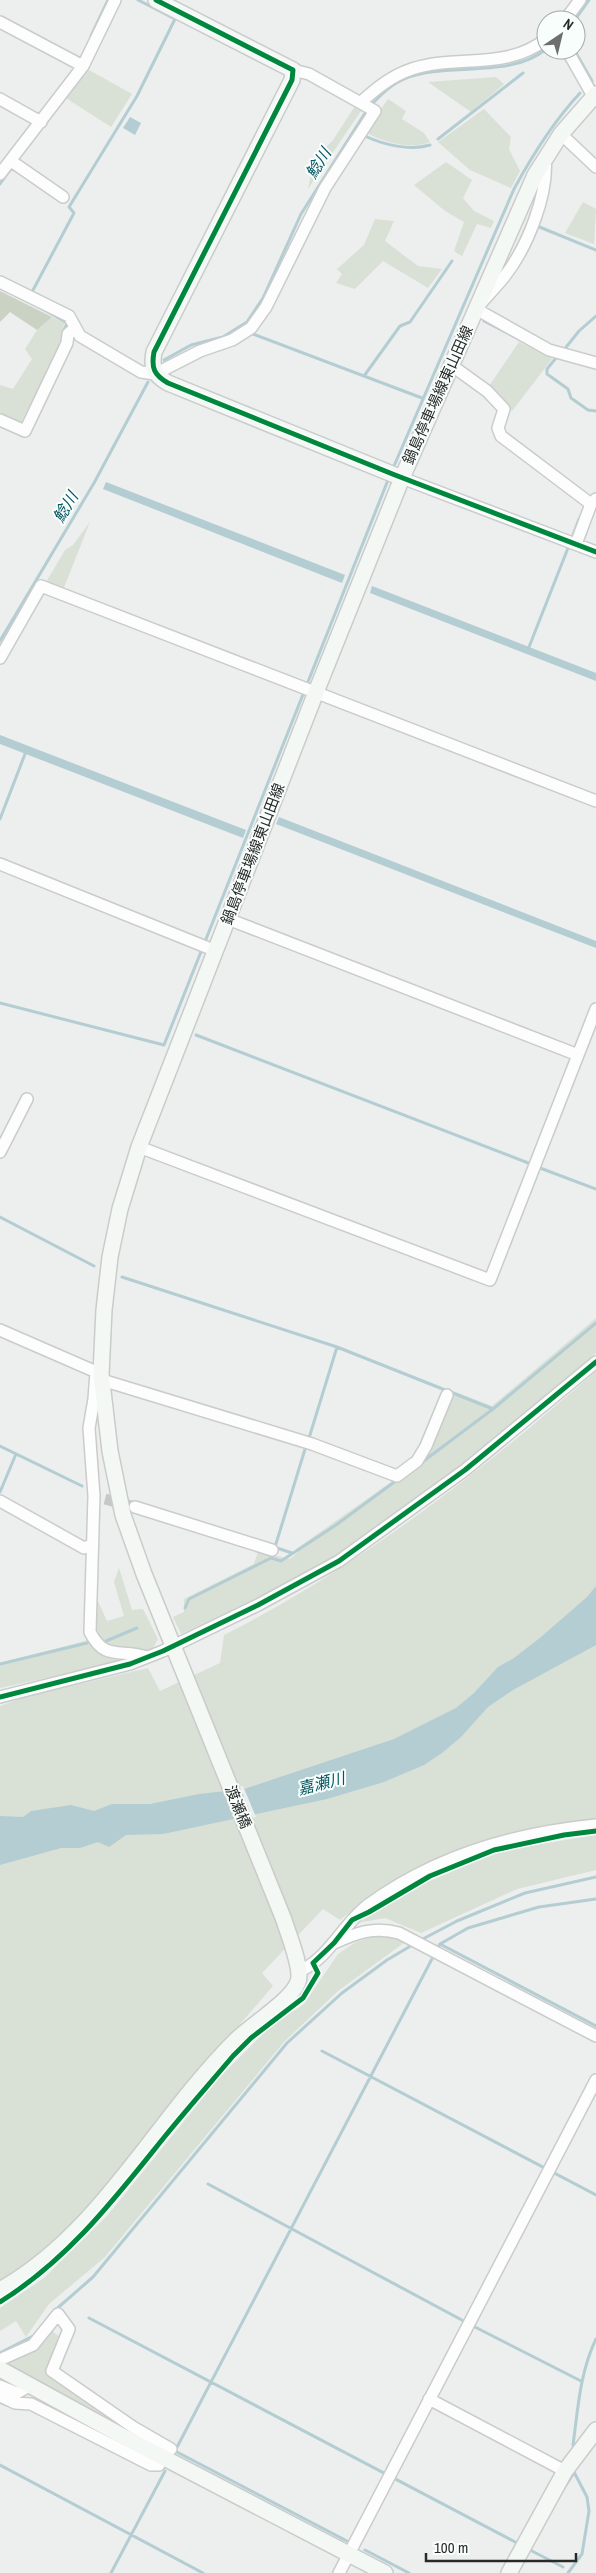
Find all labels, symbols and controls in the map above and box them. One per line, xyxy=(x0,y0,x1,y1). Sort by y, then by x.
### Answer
north arrow xyxy=(536,10,586,60)
text: N xyxy=(560,15,577,34)
water label: 鯰川 xyxy=(300,142,337,182)
street label: 鍋島停車場線東山田線 xyxy=(397,322,478,468)
water label: 鯰川 xyxy=(47,486,84,526)
street label: 鍋島停車場線東山田線 xyxy=(216,780,289,928)
water label: 嘉瀬川 xyxy=(295,1766,349,1799)
street label: 渡瀬橋 xyxy=(220,1782,257,1832)
scale bar xyxy=(426,2530,576,2562)
text: 100 m xyxy=(434,2537,468,2558)

